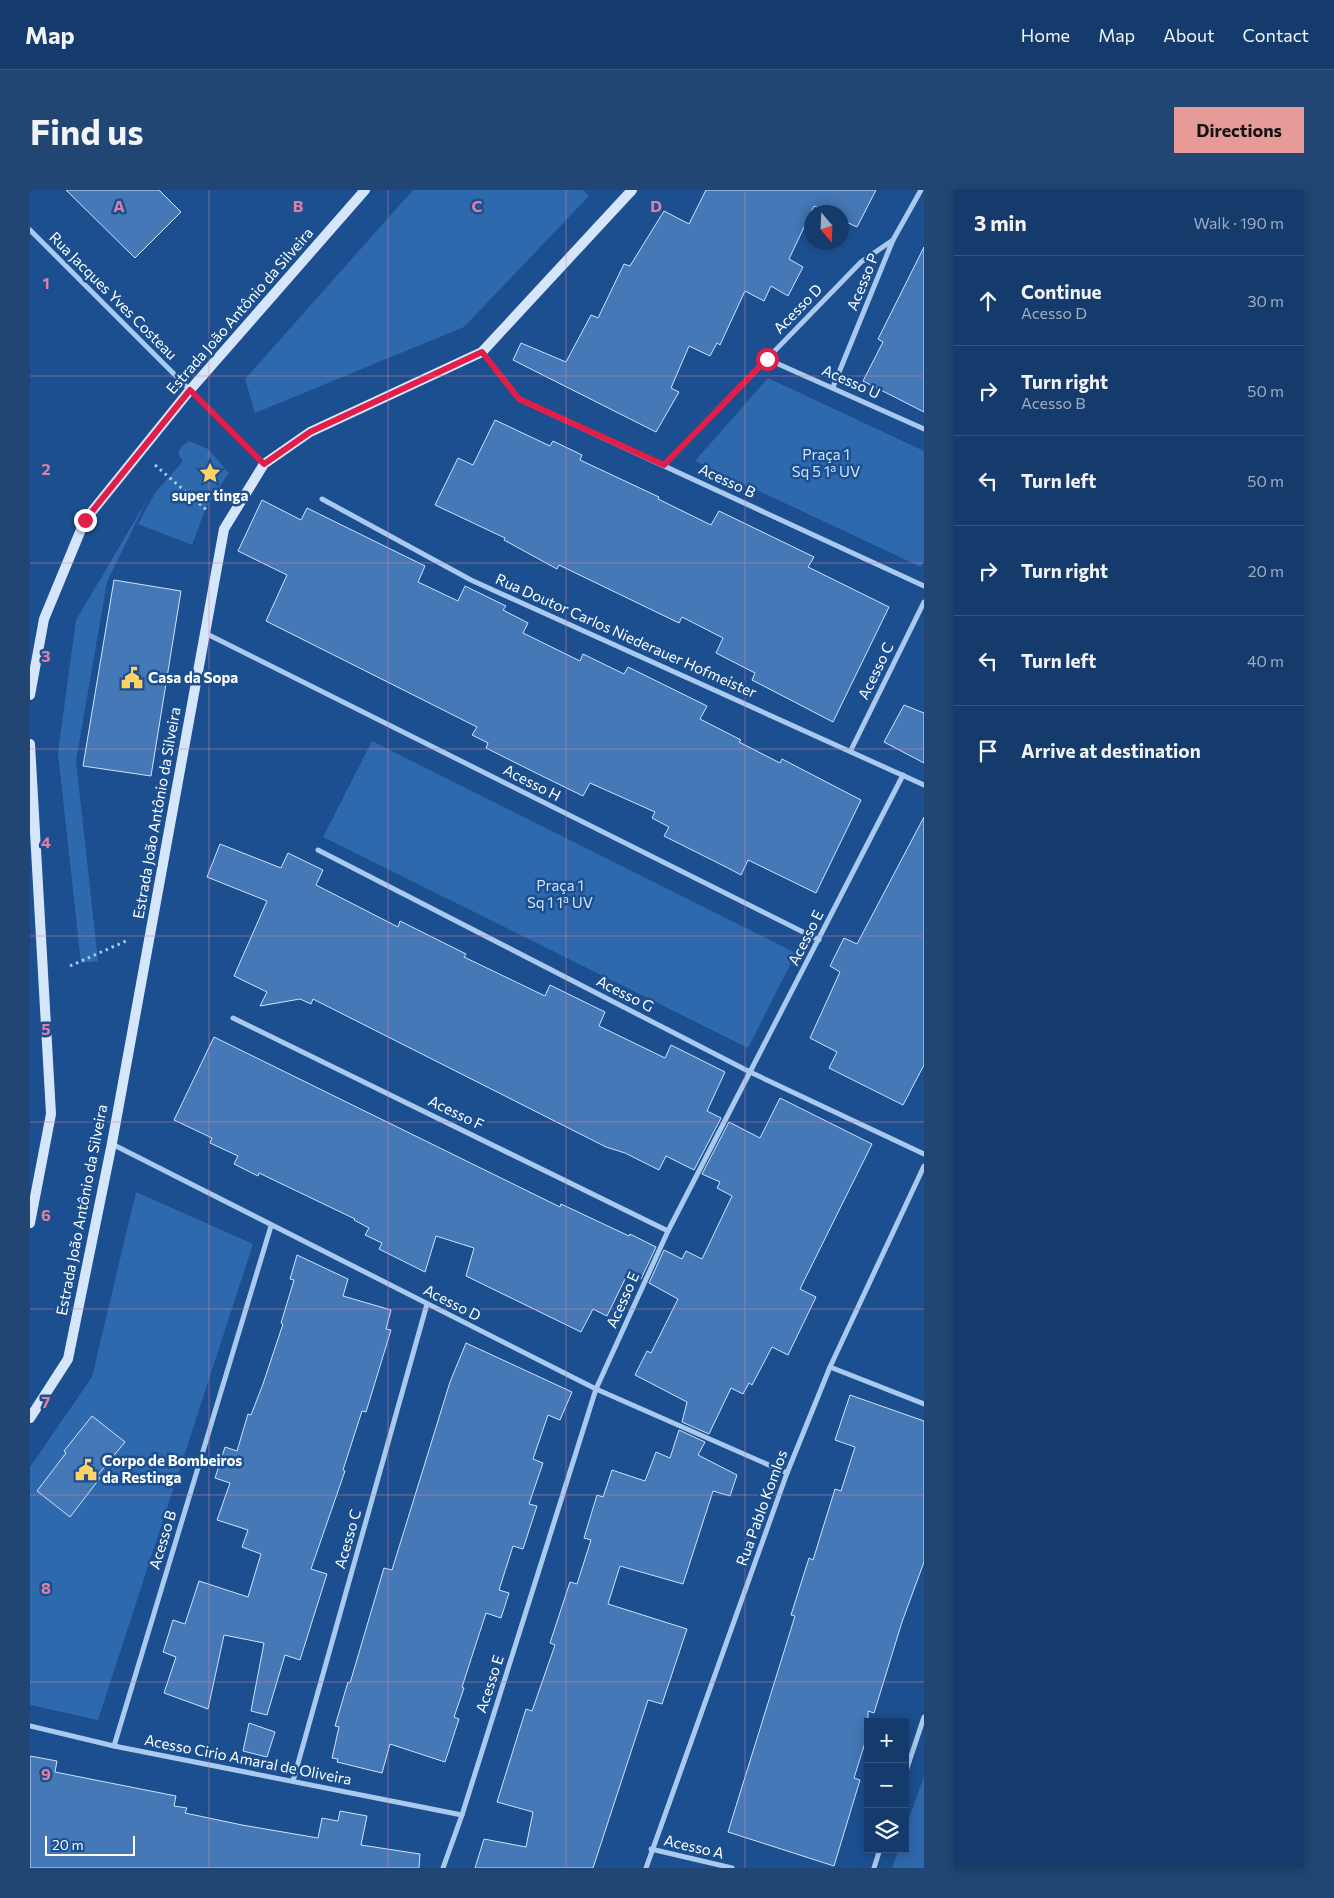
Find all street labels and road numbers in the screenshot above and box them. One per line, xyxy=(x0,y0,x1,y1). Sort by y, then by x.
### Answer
street label: Estrada João Antônio da Silveira xyxy=(162,223,316,397)
street label: Rua Jacques Yves Costeau xyxy=(46,228,181,363)
street label: Acesso P xyxy=(842,250,882,313)
street label: Acesso D xyxy=(769,280,825,337)
street label: Acesso U xyxy=(820,360,883,402)
street label: Acesso B xyxy=(696,459,759,501)
street label: Rua Doutor Carlos Niederauer Hofmeister xyxy=(493,569,760,701)
street label: Acesso C xyxy=(854,639,897,702)
street label: Estrada João Antônio da Silveira xyxy=(129,706,184,920)
street label: Acesso H xyxy=(501,760,564,804)
street label: Acesso E xyxy=(784,907,827,968)
street label: Acesso G xyxy=(594,971,657,1015)
street label: Acesso F xyxy=(426,1091,487,1133)
street label: Estrada João Antônio da Silveira xyxy=(52,1103,110,1317)
street label: Acesso E xyxy=(602,1269,642,1331)
street label: Acesso D xyxy=(421,1280,484,1324)
street label: Rua Pablo Komlos xyxy=(732,1447,790,1568)
street label: Acesso C xyxy=(330,1507,364,1571)
street label: Acesso B xyxy=(145,1508,180,1571)
street label: Acesso E xyxy=(471,1652,507,1715)
street label: Acesso Cirio Amaral de Oliveira xyxy=(143,1730,353,1788)
street label: Acesso A xyxy=(662,1830,726,1862)

